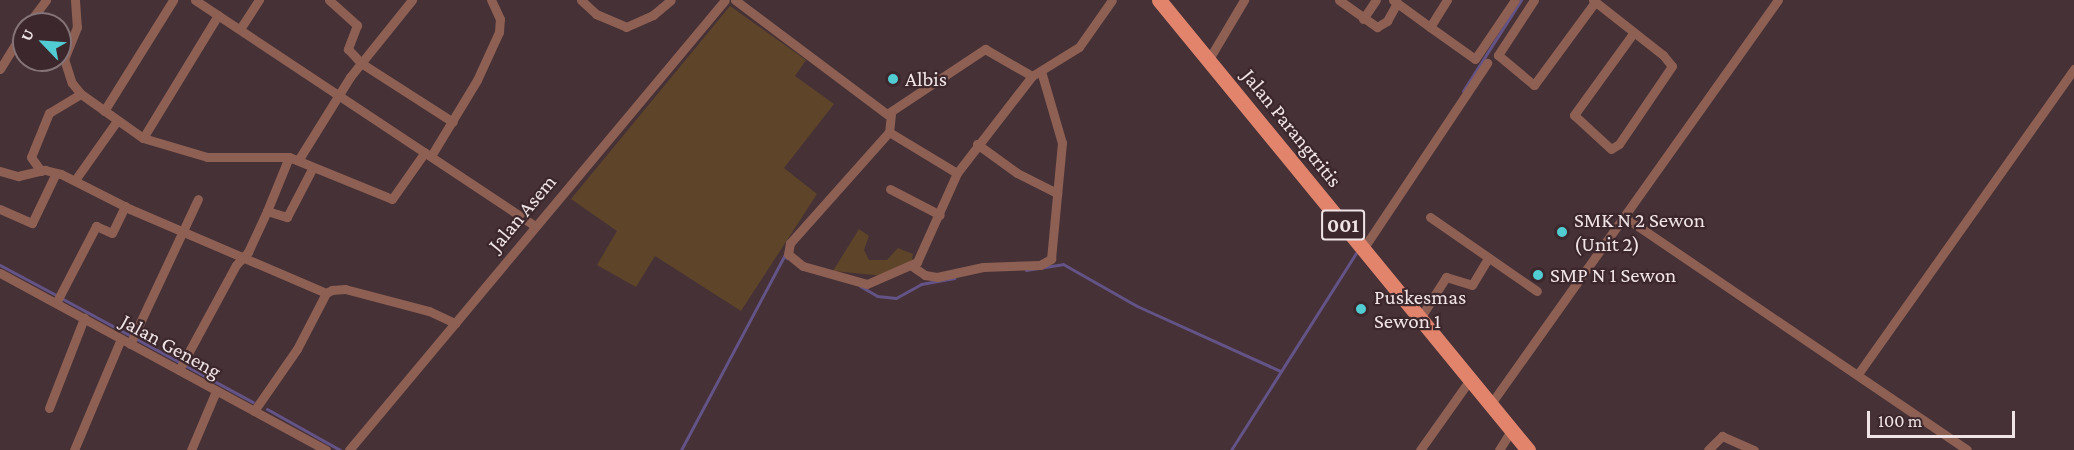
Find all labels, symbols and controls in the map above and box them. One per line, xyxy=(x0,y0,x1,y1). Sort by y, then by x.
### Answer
north arrow xyxy=(12,12,72,72)
text: U xyxy=(17,26,37,44)
street label: Jalan Parangtritis xyxy=(1237,64,1347,192)
place label: Albis xyxy=(905,66,947,92)
marker: Albis xyxy=(886,72,900,86)
street label: Jalan Asem xyxy=(483,169,561,257)
place label: SMK N 2 Sewon (Unit 2) xyxy=(1574,207,1705,257)
road number: 001 xyxy=(1320,208,1366,242)
marker: SMK N 2 Sewon (Unit 2) xyxy=(1555,225,1569,239)
place label: SMP N 1 Sewon xyxy=(1550,262,1676,288)
marker: SMP N 1 Sewon xyxy=(1531,268,1545,282)
place label: Puskesmas Sewon 1 xyxy=(1374,284,1466,334)
marker: Puskesmas Sewon 1 xyxy=(1352,300,1370,318)
street label: Jalan Geneng xyxy=(116,308,226,384)
scale bar xyxy=(1870,399,2018,437)
text: 100 m xyxy=(1878,411,1922,431)

